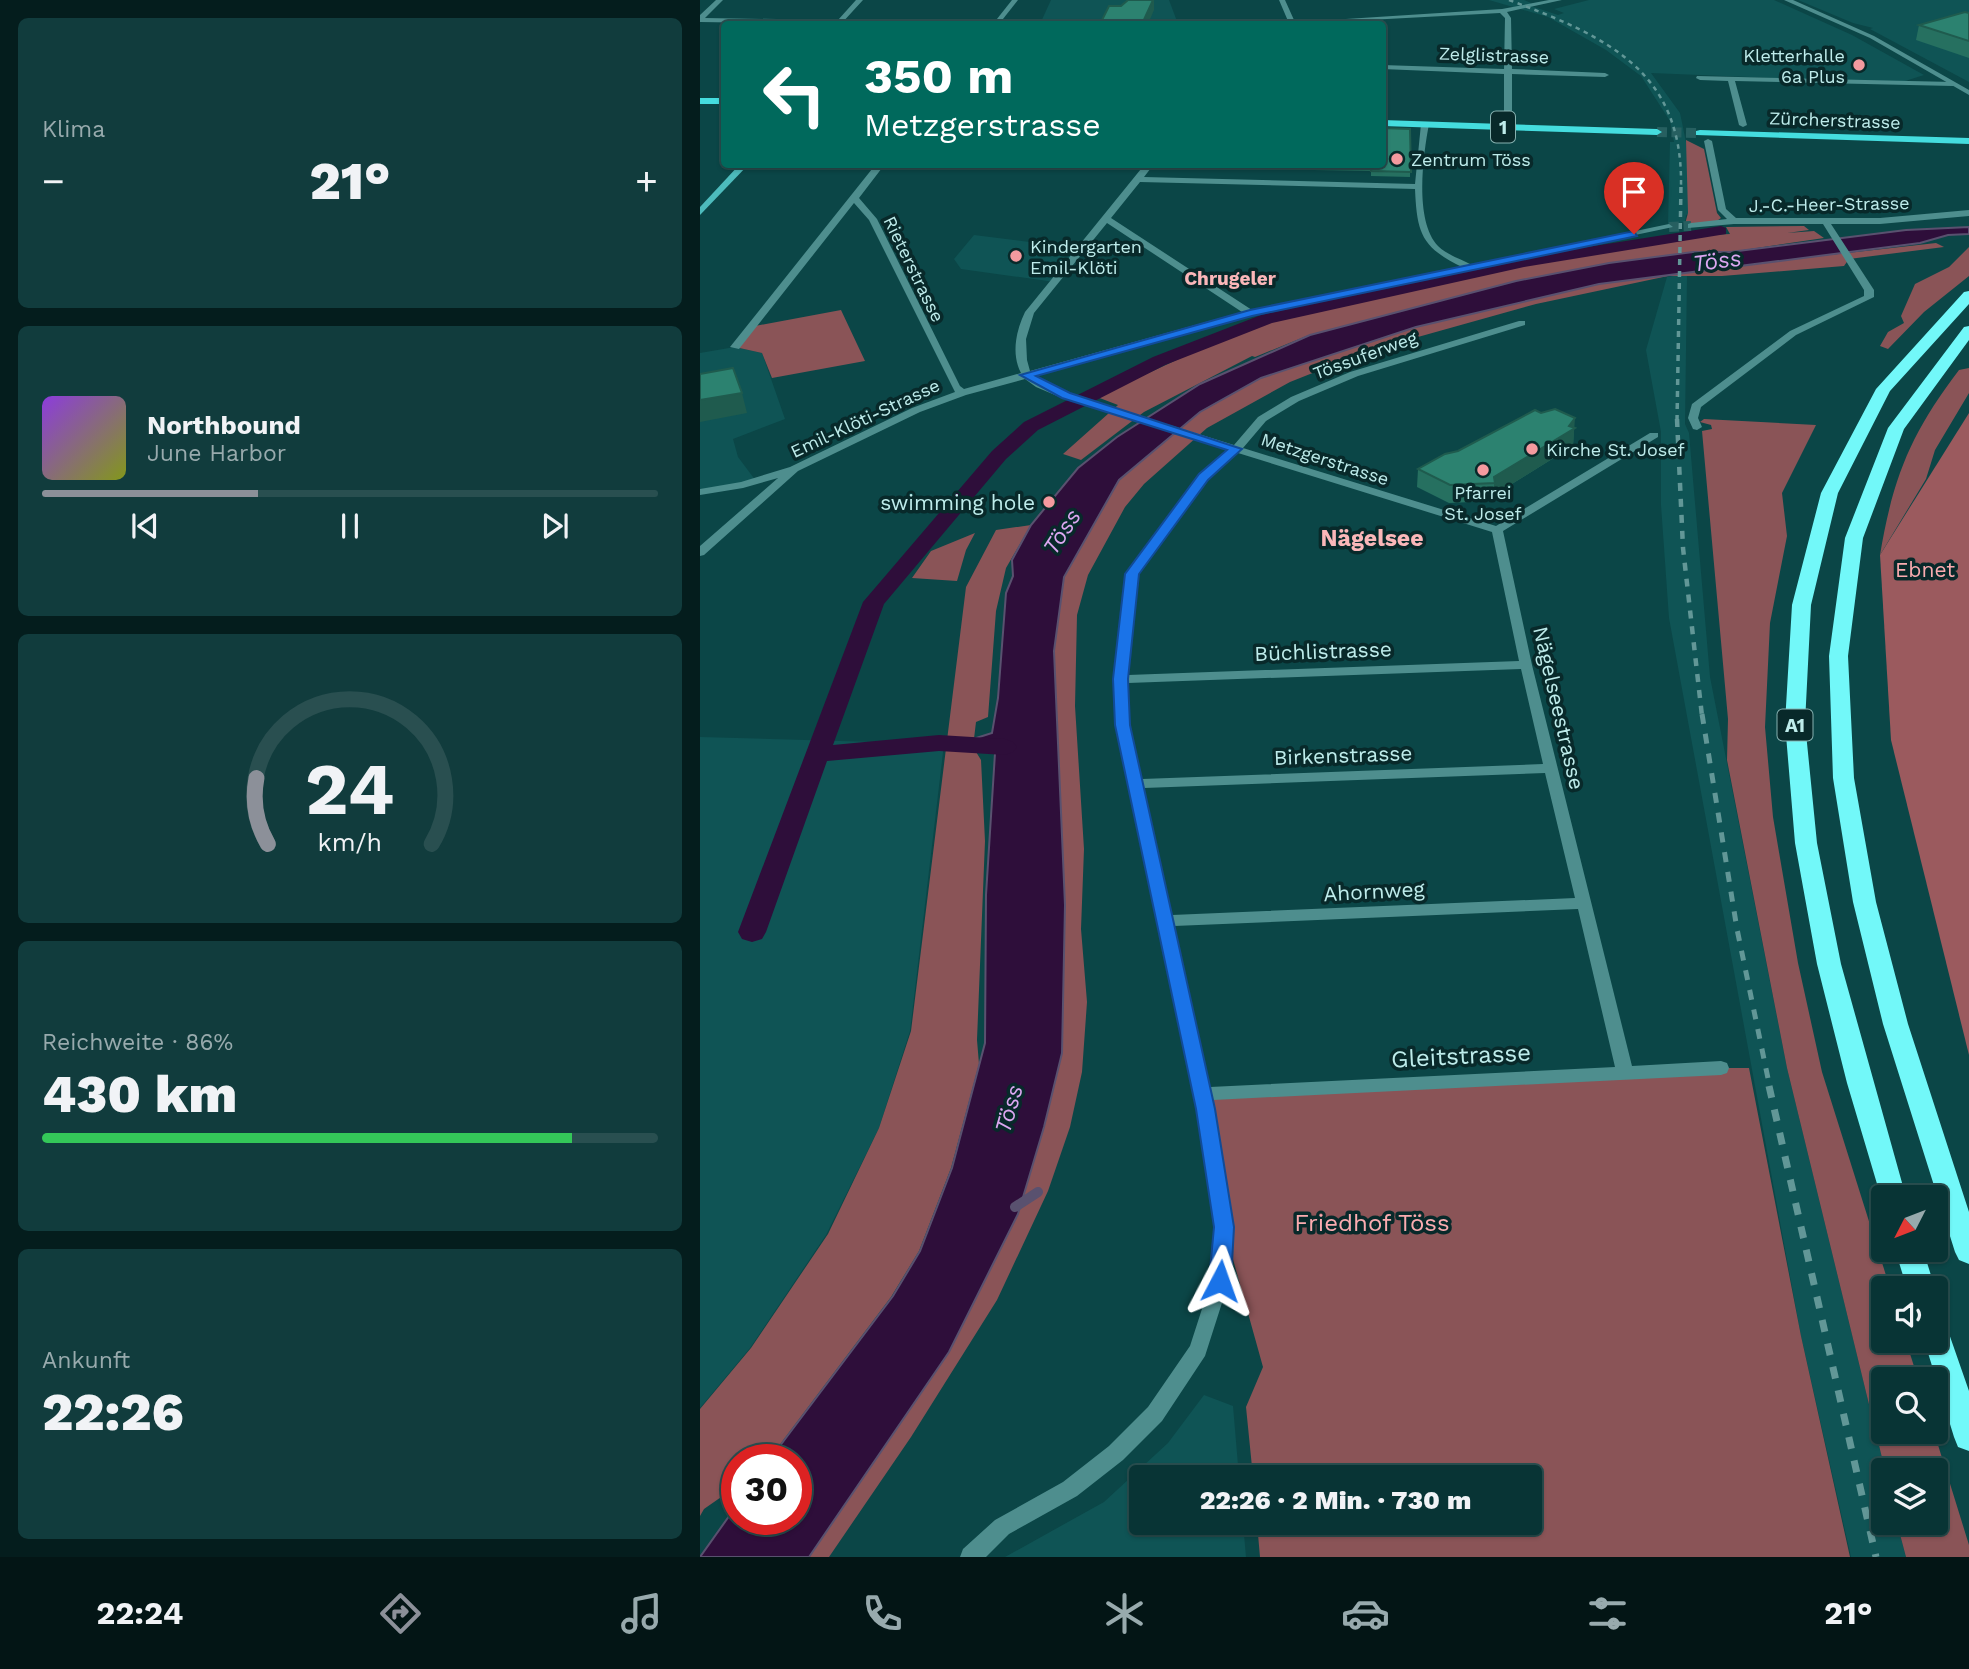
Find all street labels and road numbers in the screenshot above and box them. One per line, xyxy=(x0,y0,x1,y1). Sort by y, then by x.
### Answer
street label: Zelglistrasse xyxy=(1438,43,1550,67)
street label: Zürcherstrasse xyxy=(1769,107,1901,133)
road number: 1 xyxy=(1491,111,1515,142)
street label: J.-C.-Heer-Strasse xyxy=(1748,192,1910,216)
street label: Rieterstrasse xyxy=(879,213,949,325)
street label: Tössuferweg xyxy=(1310,326,1420,384)
street label: Emil-Klöti-Strasse xyxy=(787,374,943,462)
street label: Metzgerstrasse xyxy=(1258,428,1392,490)
street label: Nägelseestrasse xyxy=(1528,624,1590,792)
street label: Büchlistrasse xyxy=(1254,636,1392,666)
road number: A1 xyxy=(1778,710,1812,740)
street label: Birkenstrasse xyxy=(1273,740,1413,770)
street label: Ahornweg xyxy=(1323,876,1426,906)
street label: Gleitstrasse xyxy=(1390,1038,1532,1074)

